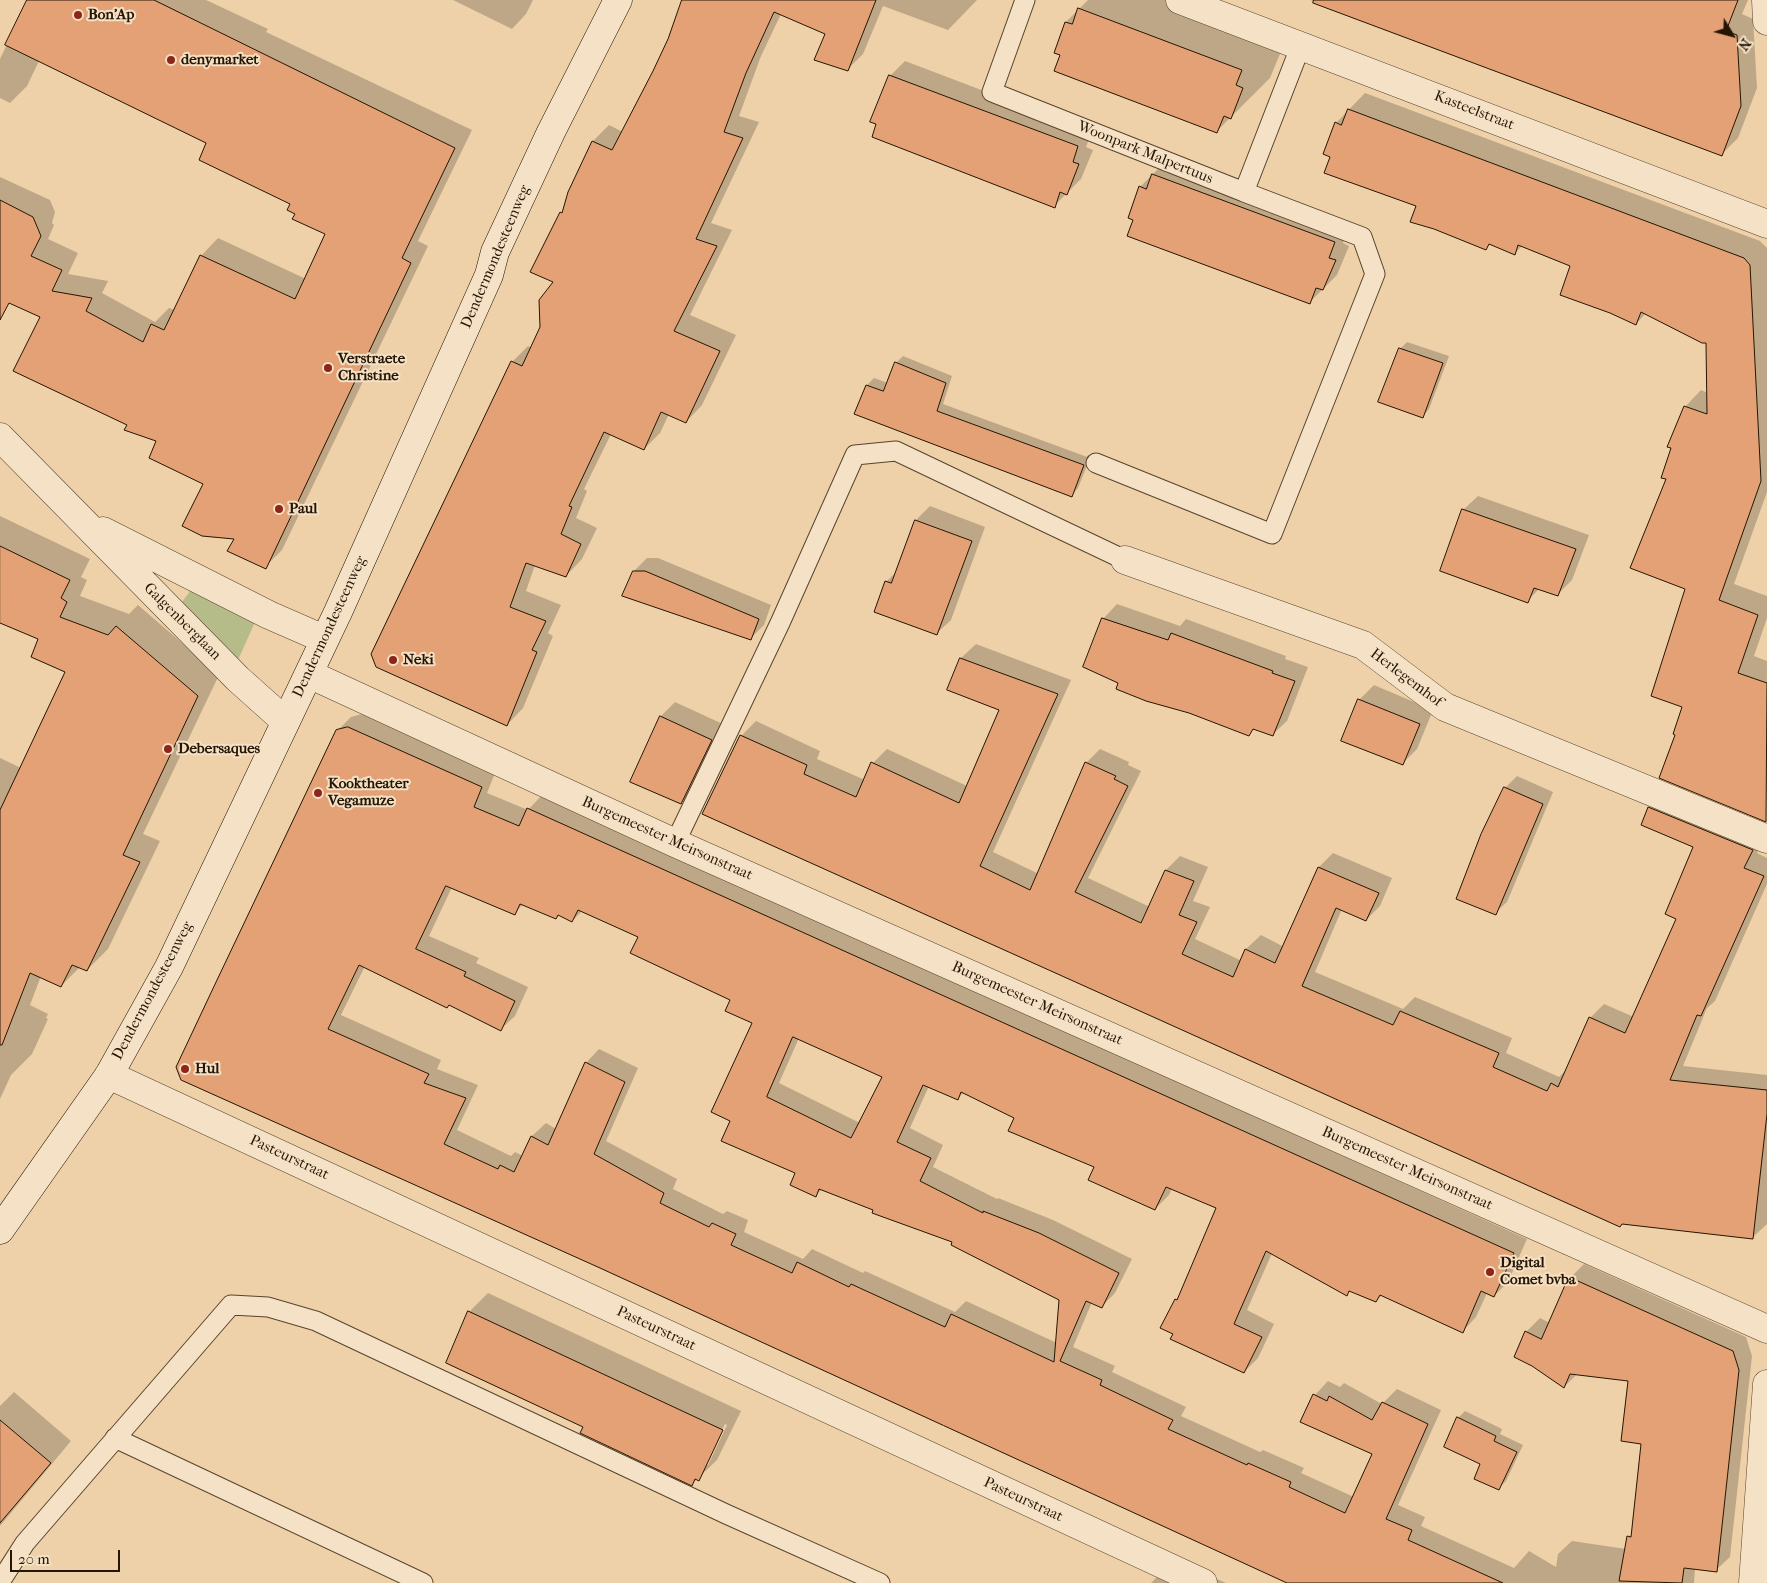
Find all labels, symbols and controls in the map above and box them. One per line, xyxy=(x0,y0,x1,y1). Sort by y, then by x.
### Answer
place label: Bon'Ap xyxy=(88,6,134,24)
marker: Bon'Ap xyxy=(72,9,84,21)
north arrow xyxy=(1707,10,1757,60)
text: N xyxy=(1734,35,1754,54)
place label: denymarket xyxy=(181,51,259,69)
marker: denymarket xyxy=(165,54,177,66)
street label: Kasteelstraat xyxy=(1431,87,1517,135)
street label: Woonpark Malpertuus xyxy=(1075,118,1215,188)
street label: Dendermondesteenweg xyxy=(458,183,534,331)
place label: Verstraete Christine xyxy=(338,350,405,385)
marker: Verstraete Christine xyxy=(322,362,334,374)
place label: Paul xyxy=(289,500,317,518)
marker: Paul xyxy=(273,503,285,515)
street label: Dendermondesteenweg xyxy=(289,553,371,701)
street label: Galgenberglaan xyxy=(140,580,224,664)
street label: Herlegemhof xyxy=(1366,645,1446,711)
place label: Neki xyxy=(403,651,434,669)
marker: Neki xyxy=(387,654,399,666)
place label: Debersaques xyxy=(178,740,260,758)
marker: Debersaques xyxy=(162,743,174,755)
place label: Kooktheater Vegamuze xyxy=(328,775,409,810)
marker: Kooktheater Vegamuze xyxy=(312,787,324,799)
street label: Burgemeester Meirsonstraat xyxy=(579,793,755,885)
street label: Dendermondesteenweg xyxy=(109,919,197,1063)
street label: Burgemeester Meirsonstraat xyxy=(949,958,1125,1050)
place label: Hul xyxy=(195,1060,219,1078)
marker: Hul xyxy=(179,1063,191,1075)
street label: Burgemeester Meirsonstraat xyxy=(1319,1123,1495,1215)
street label: Pasteurstraat xyxy=(246,1132,332,1184)
place label: Digital Comet bvba xyxy=(1500,1254,1576,1289)
marker: Digital Comet bvba xyxy=(1484,1266,1496,1278)
street label: Pasteurstraat xyxy=(613,1303,699,1355)
street label: Pasteurstraat xyxy=(980,1474,1066,1526)
scale bar xyxy=(12,1540,122,1572)
text: 20 m xyxy=(18,1550,50,1568)

